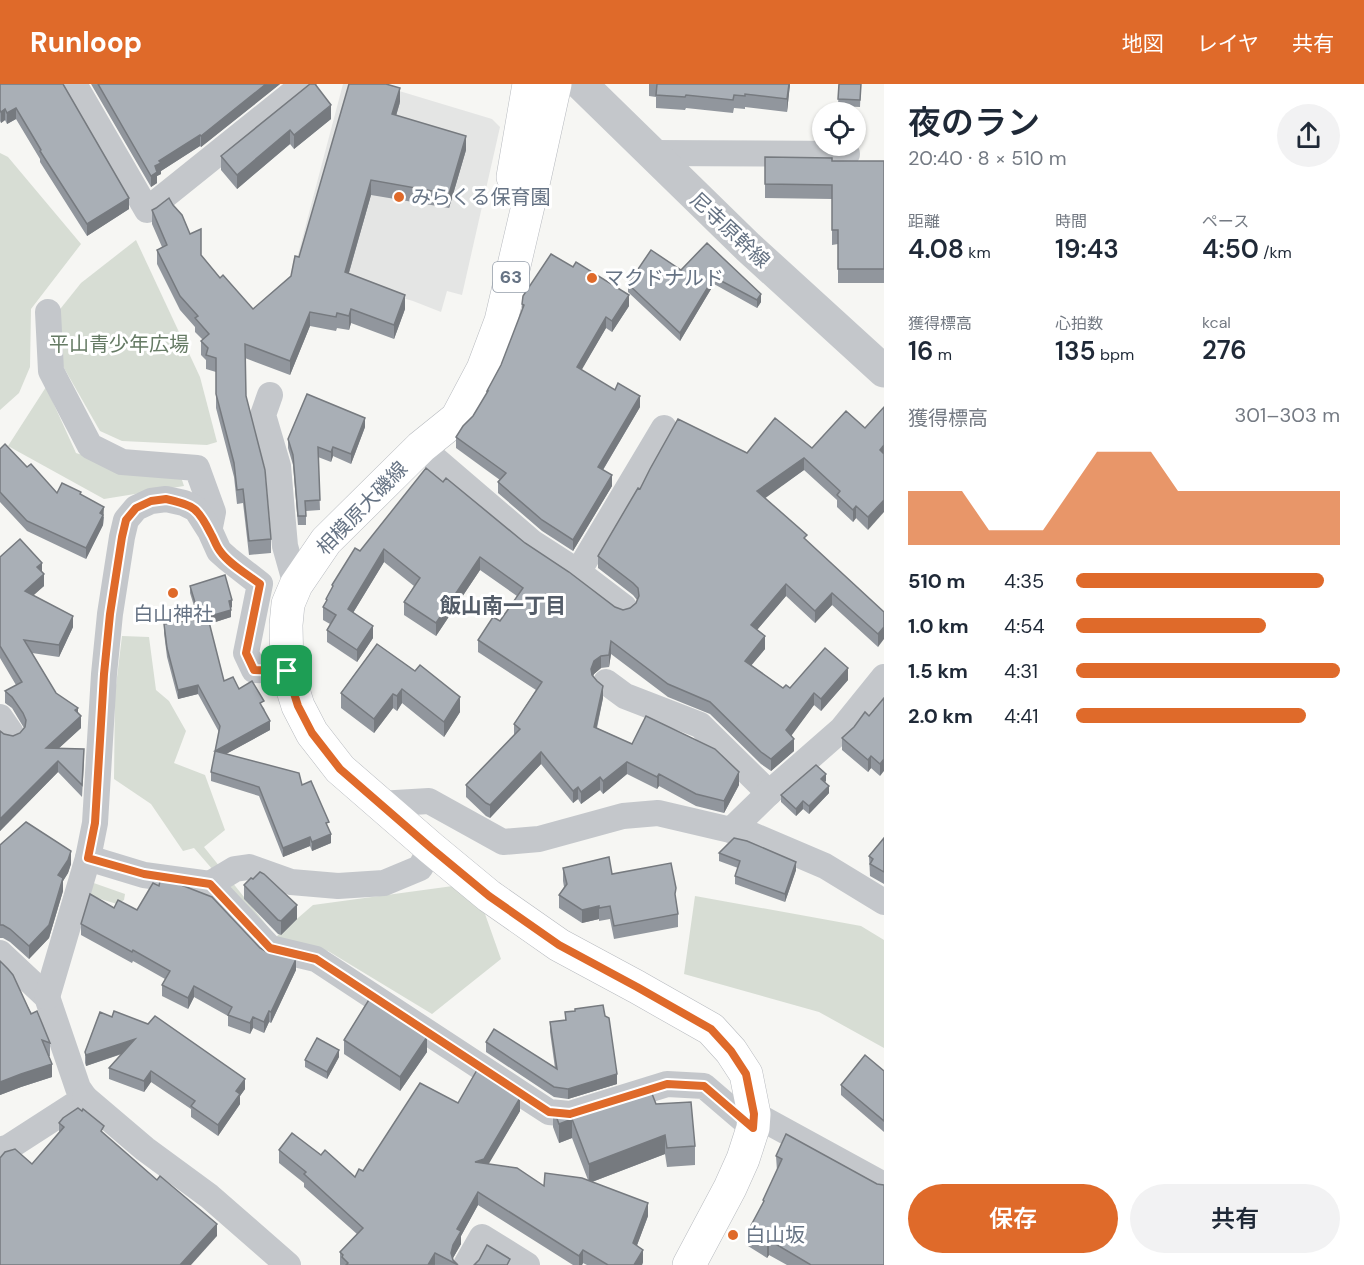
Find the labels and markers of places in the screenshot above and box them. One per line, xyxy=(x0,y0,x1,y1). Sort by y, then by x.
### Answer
place label: みらくる保育園 xyxy=(411,184,551,210)
marker: みらくる保育園 xyxy=(392,190,406,204)
place label: マクドナルド xyxy=(604,265,724,291)
marker: マクドナルド xyxy=(585,271,599,285)
marker: 白山神社 xyxy=(166,586,180,600)
place label: 白山神社 xyxy=(133,601,213,627)
pin xyxy=(261,645,312,696)
place label: 白山坂 xyxy=(745,1222,805,1248)
marker: 白山坂 xyxy=(726,1228,740,1242)

